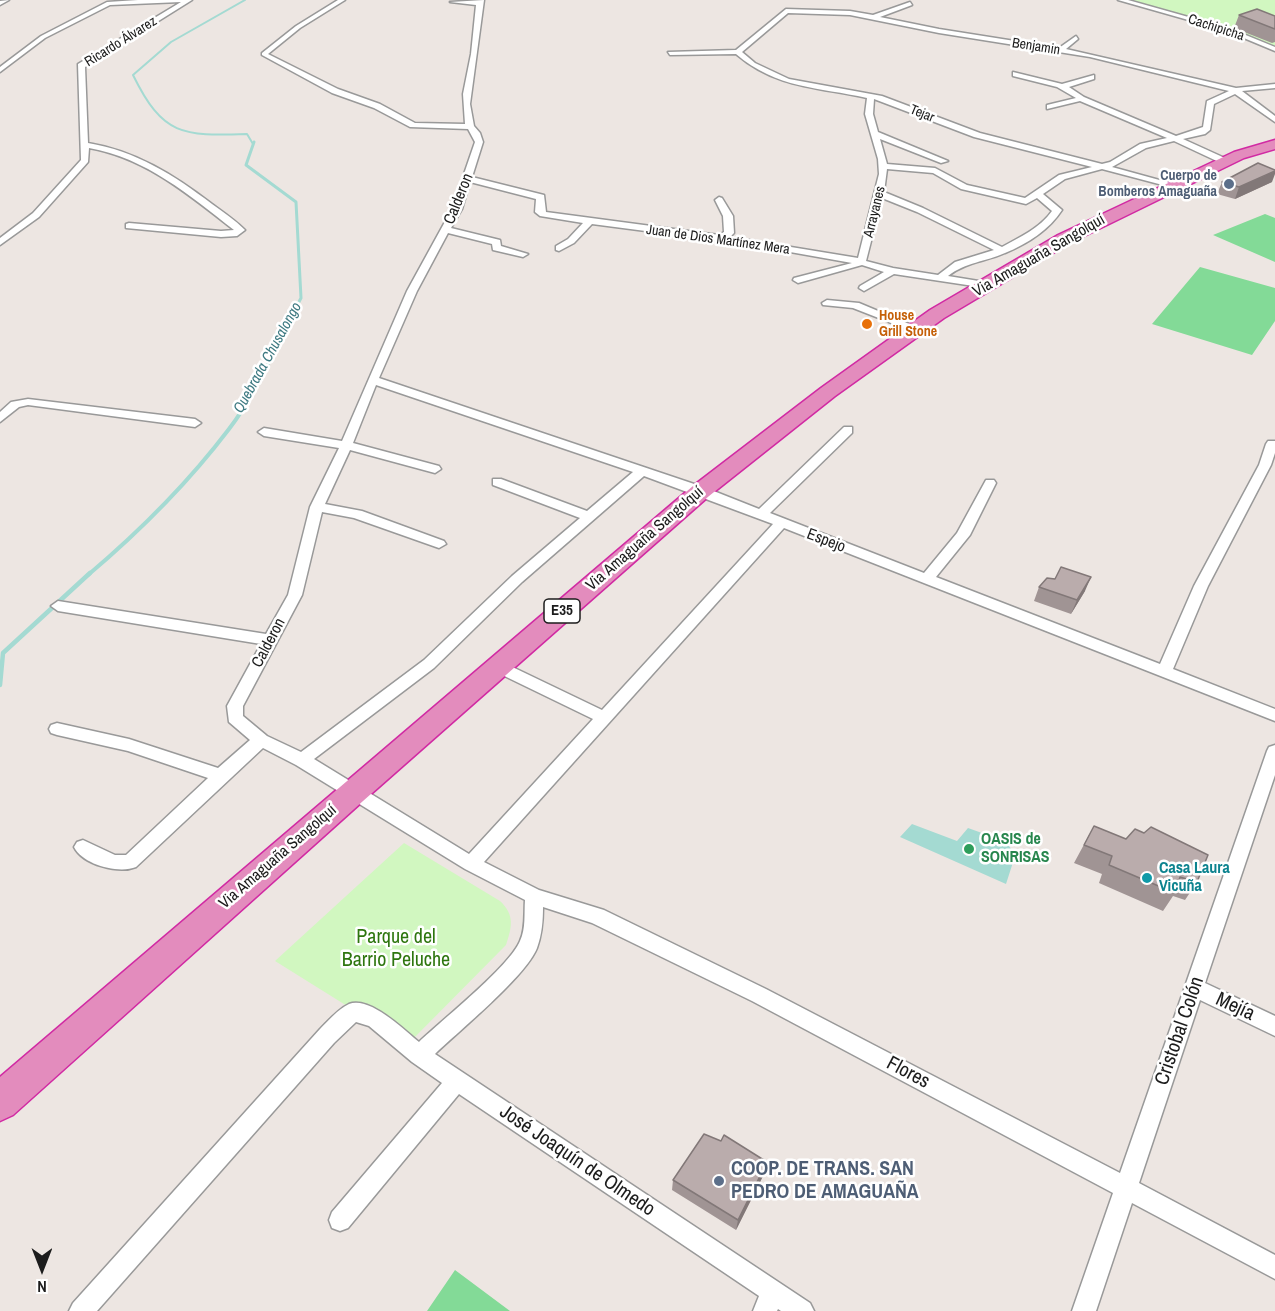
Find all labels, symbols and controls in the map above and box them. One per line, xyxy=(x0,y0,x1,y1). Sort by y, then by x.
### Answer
street label: Cachipicha xyxy=(1186,11,1246,45)
street label: Ricardo Álvarez xyxy=(82,13,160,71)
street label: Benjamin xyxy=(1011,35,1061,59)
street label: Tejar xyxy=(907,102,937,126)
place label: Cuerpo de Bomberos Amaguaña xyxy=(1098,168,1217,200)
street label: Calderon xyxy=(440,171,478,227)
marker: Cuerpo de Bomberos Amaguaña xyxy=(1222,177,1236,191)
street label: Arrayanes xyxy=(861,185,889,239)
street label: Via Amaguaña Sangolquí xyxy=(970,210,1108,302)
street label: Juan de Dios Martínez Mera xyxy=(645,222,791,258)
water label: Quebrada Chusalongo xyxy=(230,300,306,416)
place label: House Grill Stone xyxy=(879,308,937,340)
marker: House Grill Stone xyxy=(860,317,874,331)
street label: Via Amaguaña Sangolquí xyxy=(582,483,708,595)
street label: Espejo xyxy=(804,525,848,557)
road number: E35 xyxy=(544,599,580,623)
street label: Calderon xyxy=(248,615,290,671)
street label: Via Amaguaña Sangolquí xyxy=(215,801,341,913)
place label: OASIS de SONRISAS xyxy=(981,830,1050,868)
marker: OASIS de SONRISAS xyxy=(962,842,976,856)
place label: Casa Laura Vicuña xyxy=(1159,859,1230,897)
marker: Casa Laura Vicuña xyxy=(1140,871,1154,885)
park label: Parque del Barrio Peluche xyxy=(342,926,450,973)
street label: Cristobal Colón xyxy=(1150,974,1210,1088)
street label: Mejía xyxy=(1212,988,1258,1026)
street label: Flores xyxy=(882,1052,934,1094)
street label: José Joaquín de Olmedo xyxy=(495,1100,659,1222)
place label: COOP. DE TRANS. SAN PEDRO DE AMAGUAÑA xyxy=(731,1158,919,1205)
marker: COOP. DE TRANS. SAN PEDRO DE AMAGUAÑA xyxy=(712,1174,726,1188)
north arrow xyxy=(12,1239,72,1299)
text: N xyxy=(37,1276,47,1298)

